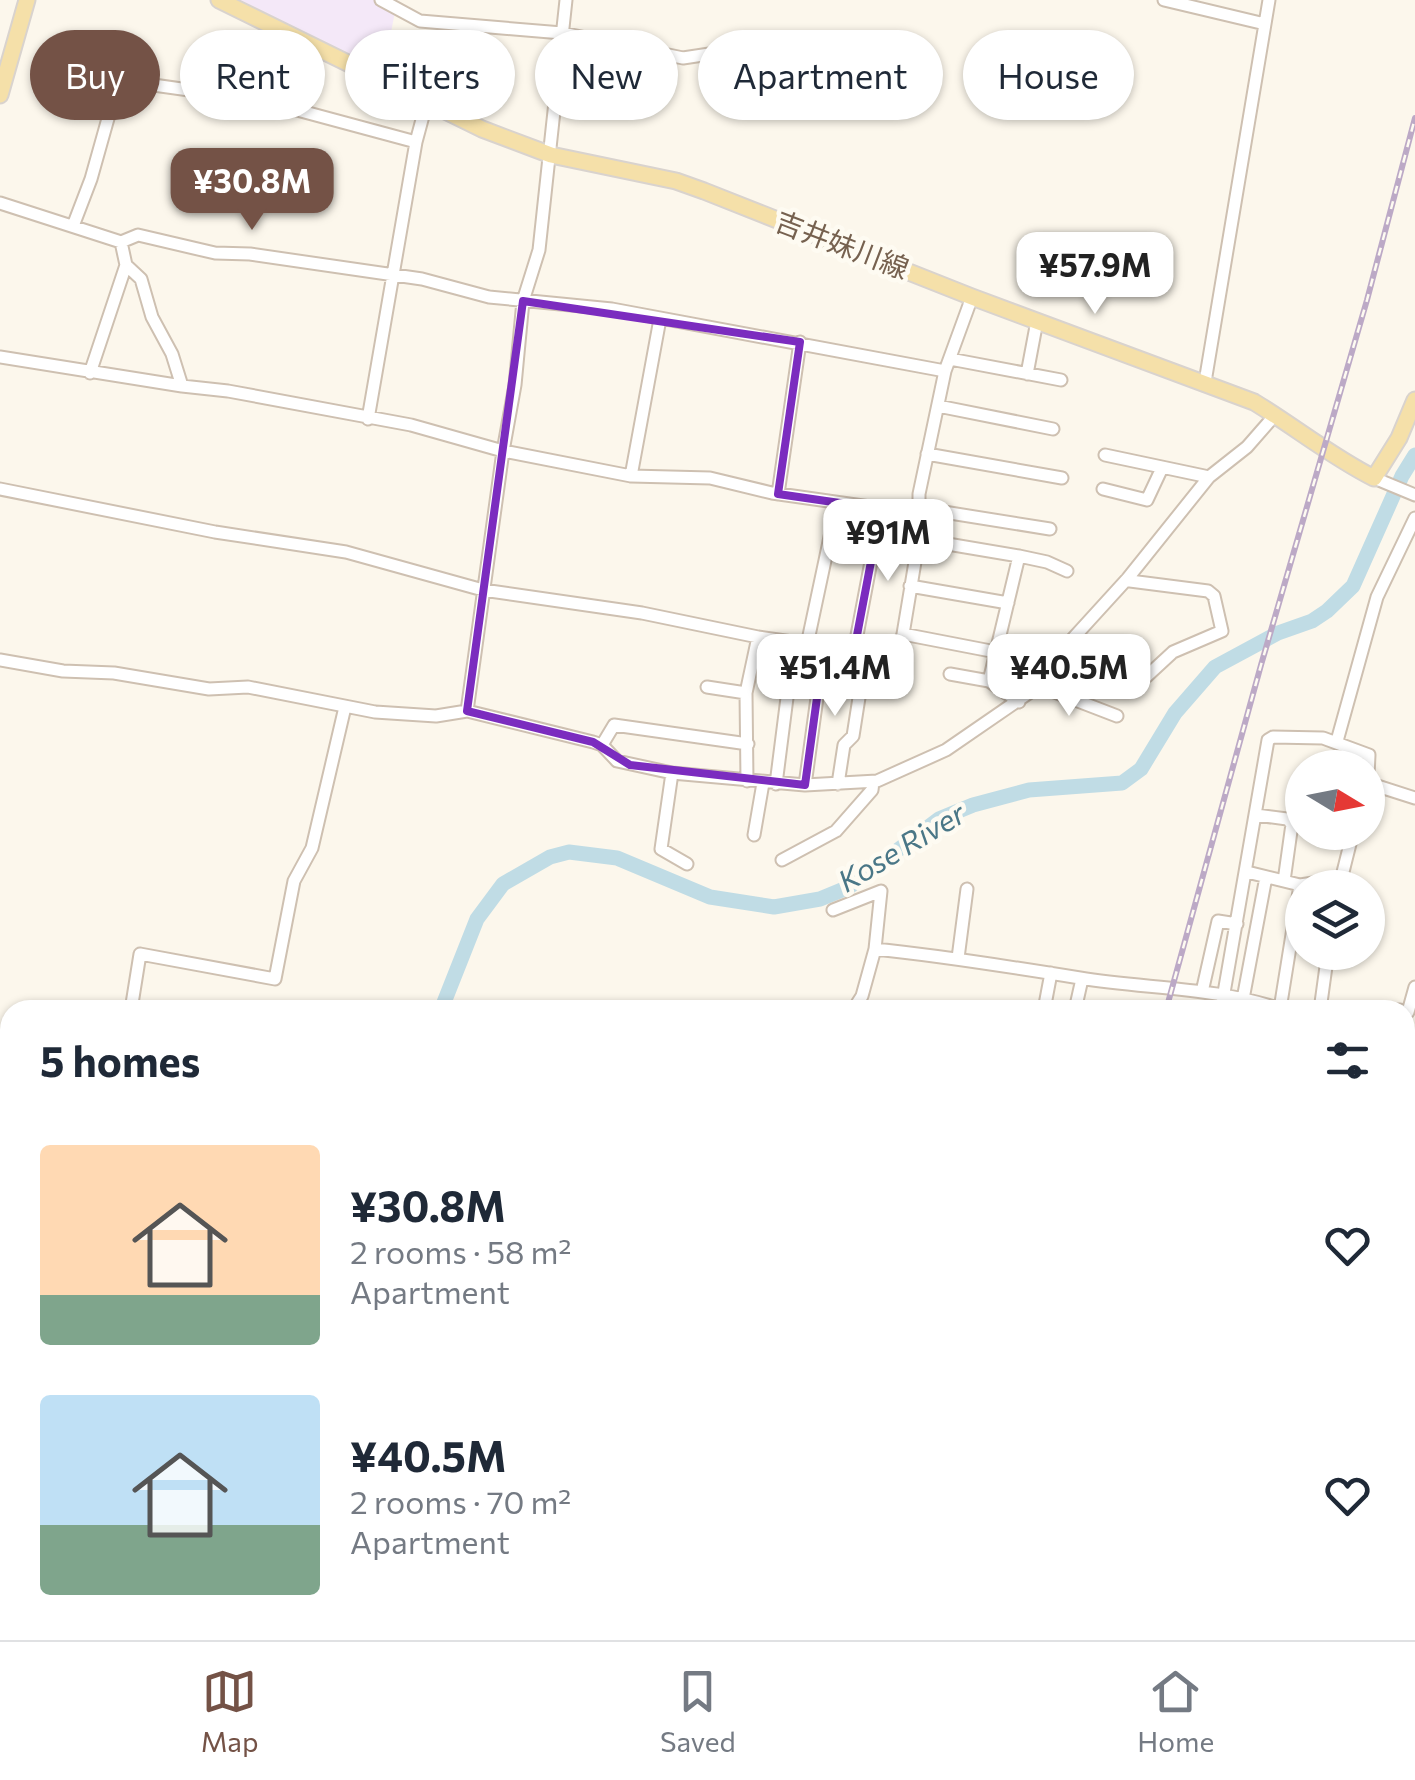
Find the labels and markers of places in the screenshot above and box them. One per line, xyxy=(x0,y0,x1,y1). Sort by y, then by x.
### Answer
pin: ¥30.8M xyxy=(171,148,333,233)
pin: ¥57.9M xyxy=(1014,232,1176,317)
pin: ¥91M xyxy=(829,499,947,584)
pin: ¥51.4M xyxy=(754,634,916,719)
pin: ¥40.5M xyxy=(988,634,1150,719)

